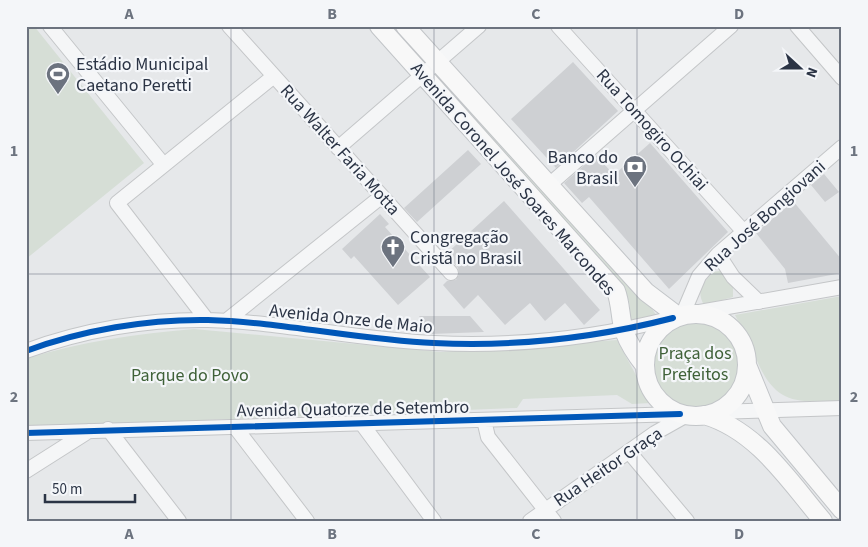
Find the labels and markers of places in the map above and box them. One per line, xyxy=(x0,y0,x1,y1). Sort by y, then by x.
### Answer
place label: Estádio Municipal Caetano Peretti xyxy=(76,52,208,98)
sports icon: Estádio Municipal Caetano Peretti xyxy=(45,61,71,95)
place label: Banco do Brasil xyxy=(548,145,618,191)
bank icon: Banco do Brasil xyxy=(622,154,648,188)
place label: Congregação Cristã no Brasil xyxy=(410,225,522,271)
church icon: Congregação Cristã no Brasil xyxy=(380,234,406,268)

